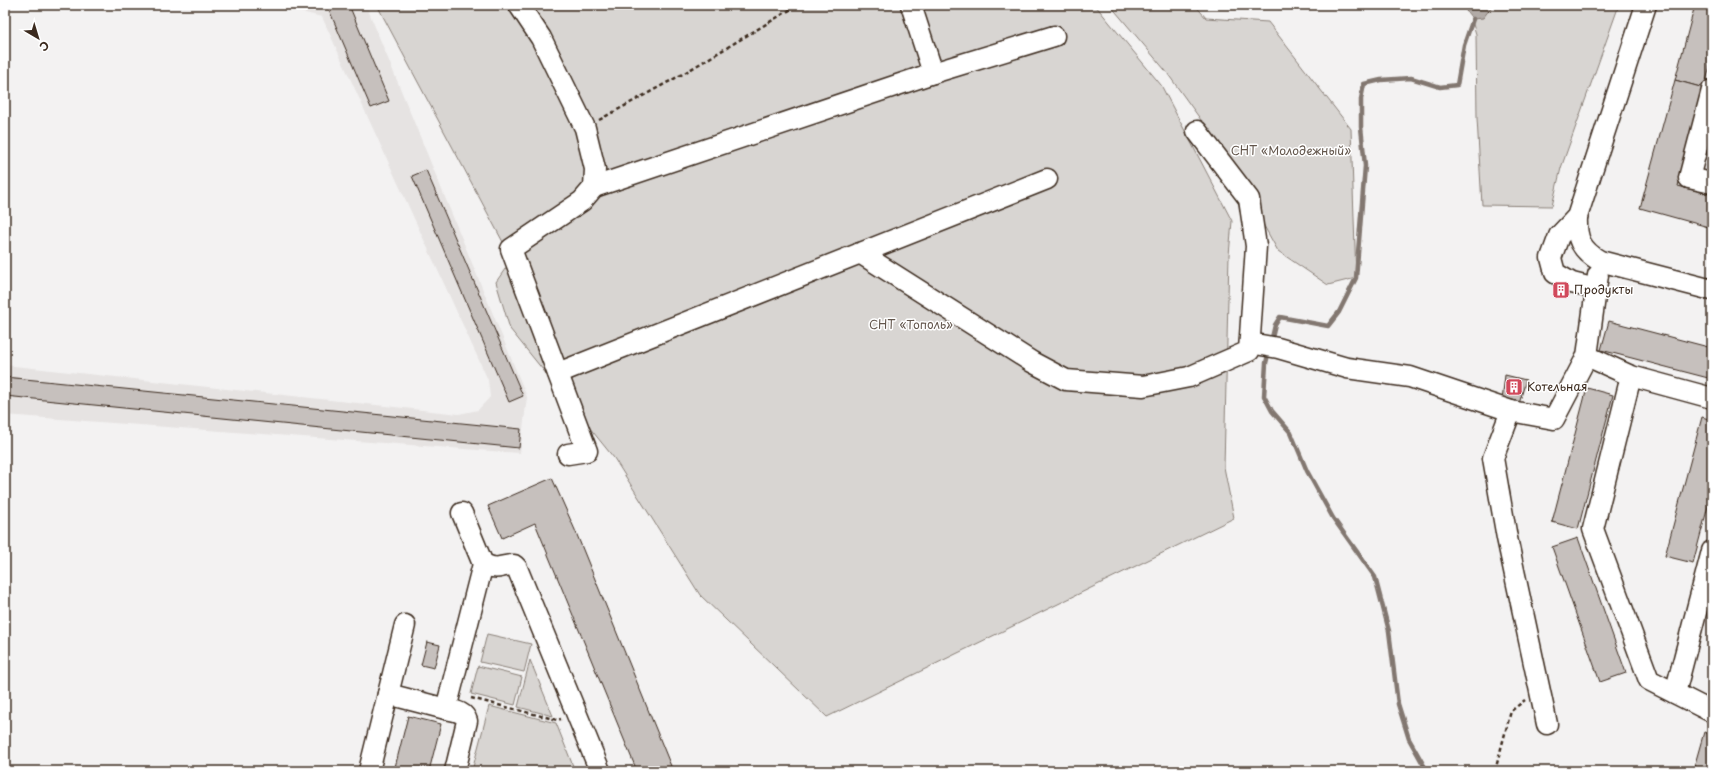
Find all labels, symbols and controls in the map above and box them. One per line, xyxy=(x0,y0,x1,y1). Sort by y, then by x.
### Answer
north arrow xyxy=(18,18,58,58)
text: С xyxy=(36,37,53,56)
park label: СНТ «Молодежный» xyxy=(1231,141,1351,159)
building icon: Продукты xyxy=(1551,280,1571,300)
place label: Продукты xyxy=(1574,280,1633,298)
park label: СНТ «Тополь» xyxy=(869,315,953,333)
building icon: Котельная xyxy=(1504,377,1524,397)
place label: Котельная xyxy=(1527,377,1587,395)

